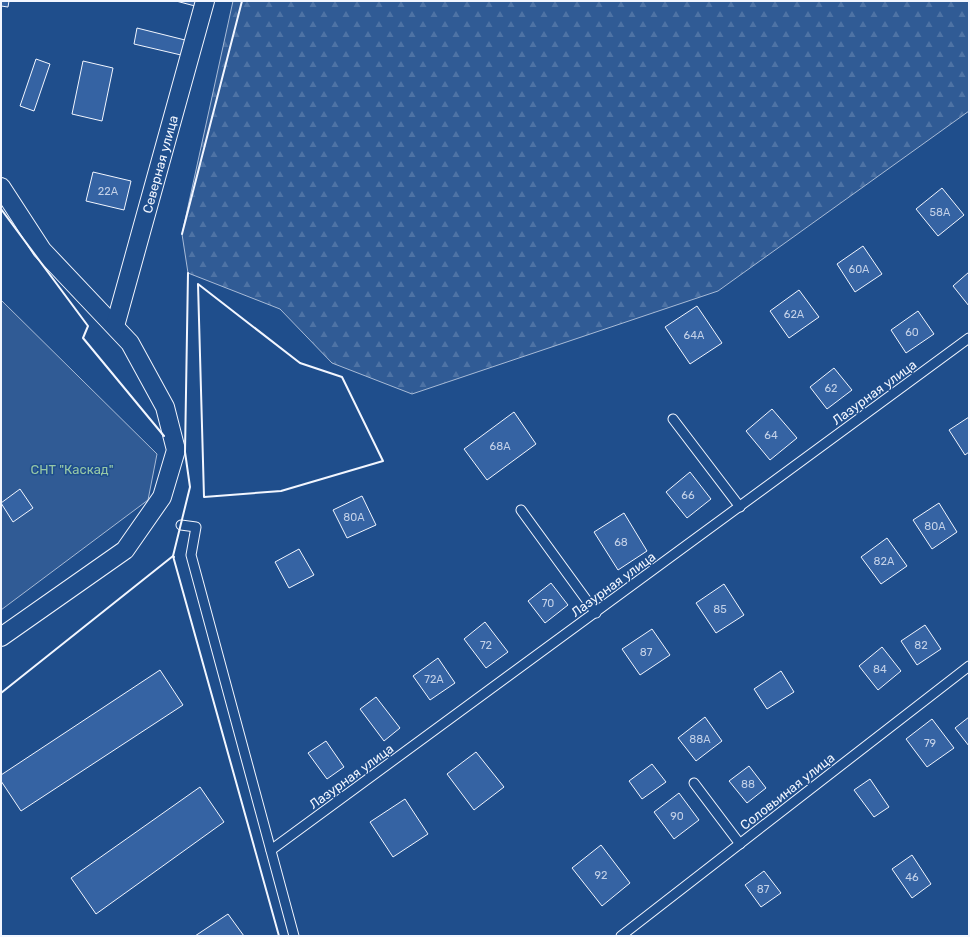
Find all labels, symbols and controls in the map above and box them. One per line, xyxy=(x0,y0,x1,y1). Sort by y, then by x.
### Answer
street label: Северная улица xyxy=(140,114,181,215)
house number: 22А xyxy=(98,185,119,198)
house number: 58А xyxy=(930,206,951,219)
house number: 60А xyxy=(849,263,870,276)
house number: 62А xyxy=(784,308,805,321)
house number: 60 xyxy=(905,326,919,339)
house number: 64А xyxy=(684,329,705,342)
street label: Лазурная улица xyxy=(829,357,919,428)
house number: 62 xyxy=(824,382,838,395)
house number: 64 xyxy=(764,429,778,442)
house number: 68А xyxy=(490,440,511,453)
park label: СНТ "Каскад" xyxy=(31,462,114,477)
house number: 66 xyxy=(681,489,695,502)
house number: 80А xyxy=(343,511,365,524)
house number: 80А xyxy=(924,520,946,533)
house number: 68 xyxy=(614,536,628,549)
street label: Лазурная улица xyxy=(568,549,658,620)
house number: 82А xyxy=(874,555,895,568)
house number: 70 xyxy=(542,597,554,610)
house number: 85 xyxy=(713,603,727,616)
house number: 72 xyxy=(480,639,492,652)
house number: 82 xyxy=(914,639,928,652)
house number: 87 xyxy=(640,646,653,659)
house number: 84 xyxy=(873,663,887,676)
house number: 72А xyxy=(424,673,444,686)
house number: 88А xyxy=(689,733,711,746)
house number: 79 xyxy=(924,737,936,750)
street label: Лазурная улица xyxy=(306,741,396,812)
street label: Соловьиная улица xyxy=(737,750,837,833)
house number: 88 xyxy=(741,778,755,791)
house number: 90 xyxy=(670,810,684,823)
house number: 92 xyxy=(595,869,607,882)
house number: 46 xyxy=(905,871,919,884)
house number: 87 xyxy=(757,883,770,896)

